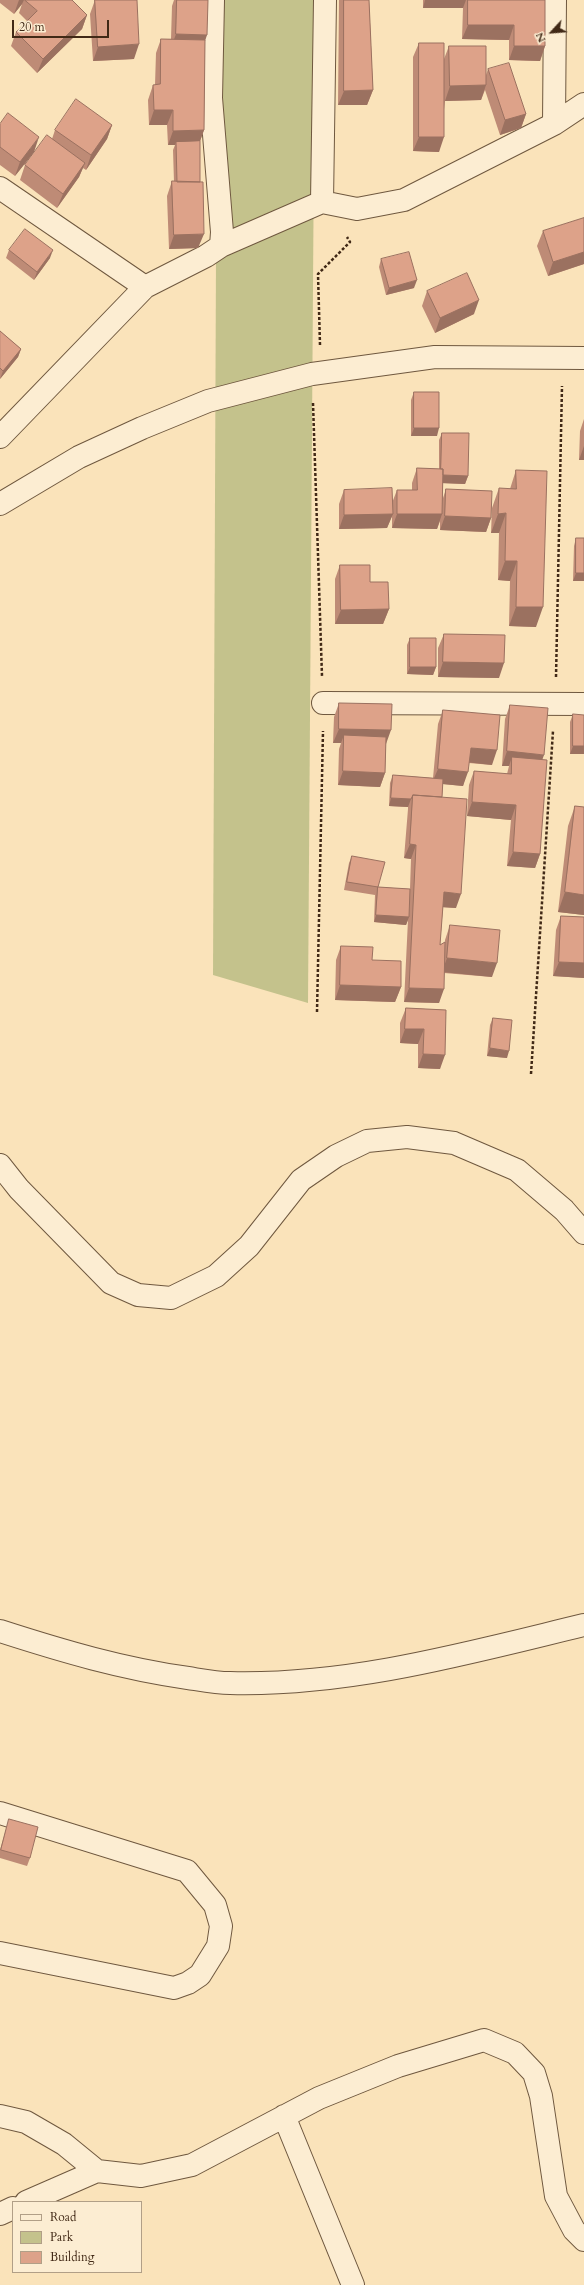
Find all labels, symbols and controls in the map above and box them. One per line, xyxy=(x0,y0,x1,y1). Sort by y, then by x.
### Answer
scale bar xyxy=(14,12,111,38)
north arrow xyxy=(532,12,572,52)
text: 20 m xyxy=(19,19,45,35)
text: N xyxy=(532,30,550,45)
legend xyxy=(12,2201,142,2273)
text: Road xyxy=(50,2209,76,2225)
text: Park xyxy=(50,2229,73,2245)
text: Building xyxy=(50,2249,94,2265)

